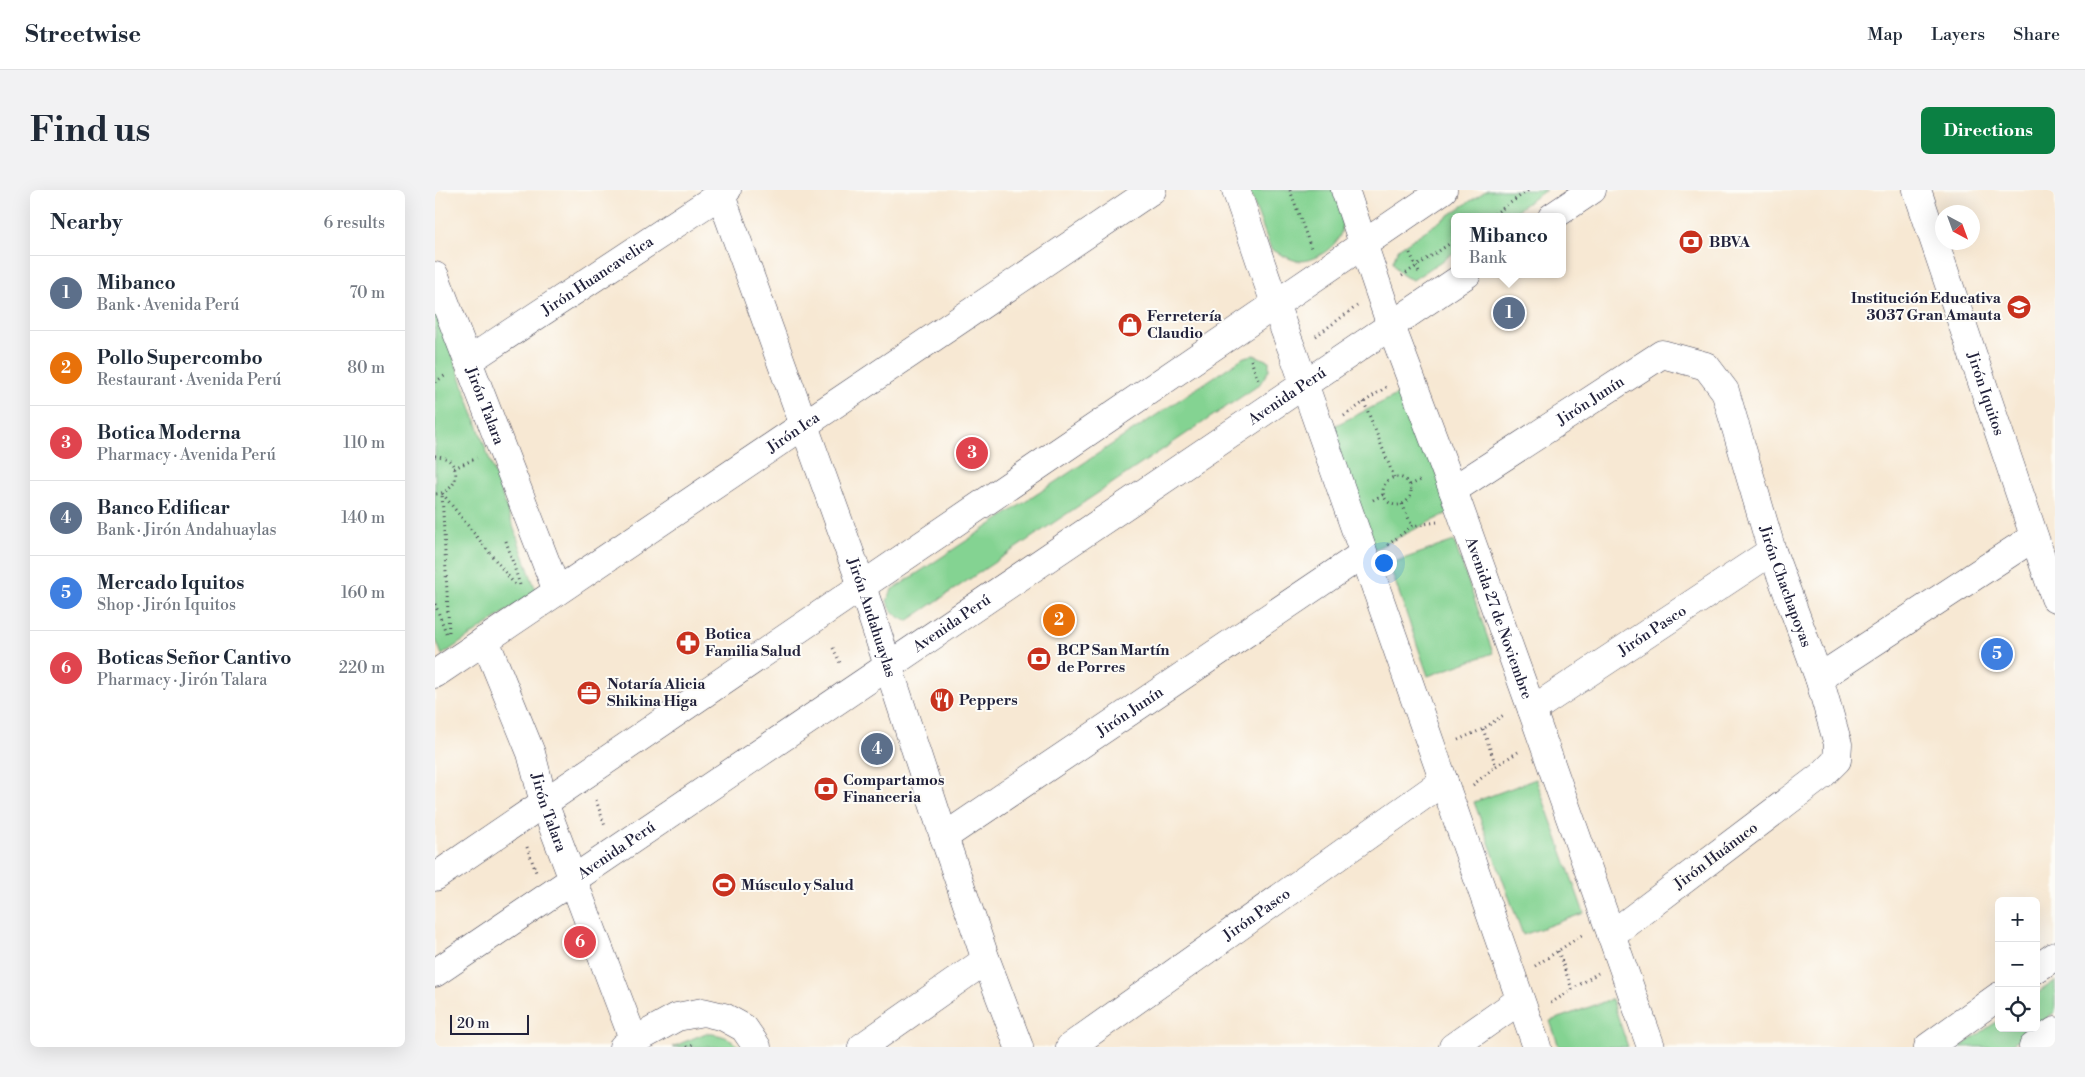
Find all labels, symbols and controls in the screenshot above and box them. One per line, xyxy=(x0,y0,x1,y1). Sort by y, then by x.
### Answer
text: Streetwise xyxy=(25,20,141,50)
text: Map xyxy=(1868,23,1903,46)
text: Layers xyxy=(1931,23,1985,46)
text: Share xyxy=(2013,23,2060,46)
button: Directions xyxy=(1921,107,2055,154)
text: Find us xyxy=(30,109,150,152)
north arrow xyxy=(1935,205,1980,250)
text: Nearby xyxy=(50,210,123,236)
text: 6 results xyxy=(324,213,385,233)
popup xyxy=(1451,213,1566,278)
text: Mibanco xyxy=(1469,224,1548,248)
bank icon: BBVA xyxy=(1678,229,1704,255)
street label: Jirón Huancavelica xyxy=(537,232,657,320)
place label: BBVA xyxy=(1709,233,1750,252)
text: Bank xyxy=(1469,248,1506,268)
text: Mibanco xyxy=(97,271,176,295)
text: 1 xyxy=(62,283,70,303)
text: 70 m xyxy=(349,283,385,303)
place label: Institución Educativa 3037 Gran Amauta xyxy=(1851,289,2002,325)
pin: 1 xyxy=(1493,294,1525,332)
school or university icon: Institución Educativa 3037 Gran Amauta xyxy=(2006,294,2032,320)
text: Bank · Avenida Perú xyxy=(97,295,239,315)
place label: Ferretería Claudio xyxy=(1147,307,1223,343)
shop icon: Ferretería Claudio xyxy=(1117,312,1143,338)
text: Pollo Supercombo xyxy=(97,346,263,370)
street label: Jirón Iquitos xyxy=(1963,348,2009,438)
text: 2 xyxy=(61,358,71,378)
text: 80 m xyxy=(347,358,385,378)
street label: Jirón Talara xyxy=(461,363,509,448)
street label: Avenida Perú xyxy=(1244,363,1330,430)
text: Restaurant · Avenida Perú xyxy=(97,370,281,390)
street label: Jirón Junín xyxy=(1552,372,1628,430)
street label: Jirón Ica xyxy=(762,408,823,457)
text: Botica Moderna xyxy=(97,421,241,445)
text: 3 xyxy=(61,433,71,453)
text: 110 m xyxy=(343,433,385,453)
pin: 3 xyxy=(956,434,988,472)
text: Pharmacy · Avenida Perú xyxy=(97,445,276,465)
text: Banco Edificar xyxy=(97,496,230,520)
text: 4 xyxy=(61,508,71,528)
text: 140 m xyxy=(341,508,385,528)
text: Bank · Jirón Andahuaylas xyxy=(97,520,277,540)
street label: Jirón Chachapoyas xyxy=(1755,522,1816,650)
street label: Avenida 27 de Noviembre xyxy=(1461,534,1537,702)
your location xyxy=(1371,550,1397,576)
street label: Jirón Andahuaylas xyxy=(843,554,901,680)
text: Mercado Iquitos xyxy=(97,571,244,595)
text: 5 xyxy=(61,583,71,603)
text: 160 m xyxy=(341,583,385,603)
street label: Avenida Perú xyxy=(908,590,995,657)
text: Shop · Jirón Iquitos xyxy=(97,595,236,615)
pin: 2 xyxy=(1043,601,1075,639)
street label: Jirón Pasco xyxy=(1613,601,1690,661)
place label: Botica Familia Salud xyxy=(705,625,802,661)
pharmacy icon: Botica Familia Salud xyxy=(675,630,701,656)
pin: 5 xyxy=(1981,635,2013,673)
place label: BCP San Martín de Porres xyxy=(1057,641,1170,677)
text: Boticas Señor Cantivo xyxy=(97,646,292,670)
bank icon: BCP San Martín de Porres xyxy=(1026,646,1052,672)
text: 6 xyxy=(61,658,71,678)
text: 220 m xyxy=(339,658,385,678)
text: Pharmacy · Jirón Talara xyxy=(97,670,267,690)
place label: Notaría Alicia Shikina Higa xyxy=(607,675,706,711)
office icon: Notaría Alicia Shikina Higa xyxy=(576,680,602,706)
street label: Jirón Junín xyxy=(1092,682,1167,741)
restaurant icon: Peppers xyxy=(929,687,955,713)
place label: Peppers xyxy=(959,691,1018,710)
pin: 4 xyxy=(861,730,893,768)
street label: Jirón Talara xyxy=(527,770,571,855)
place label: Compartamos Financeria xyxy=(843,771,944,807)
bank icon: Compartamos Financeria xyxy=(813,776,839,802)
street label: Avenida Perú xyxy=(573,817,659,884)
street label: Jirón Huánuco xyxy=(1669,818,1762,894)
sports icon: Músculo y Salud xyxy=(711,872,737,898)
place label: Músculo y Salud xyxy=(741,876,854,895)
street label: Jirón Pasco xyxy=(1218,884,1294,945)
map controls xyxy=(1995,897,2040,1032)
button: + xyxy=(1995,897,2040,942)
pin: 6 xyxy=(564,923,596,961)
button: − xyxy=(1995,942,2040,987)
button: locate xyxy=(1995,987,2040,1032)
scale bar xyxy=(450,1012,529,1035)
text: 20 m xyxy=(457,1015,489,1033)

